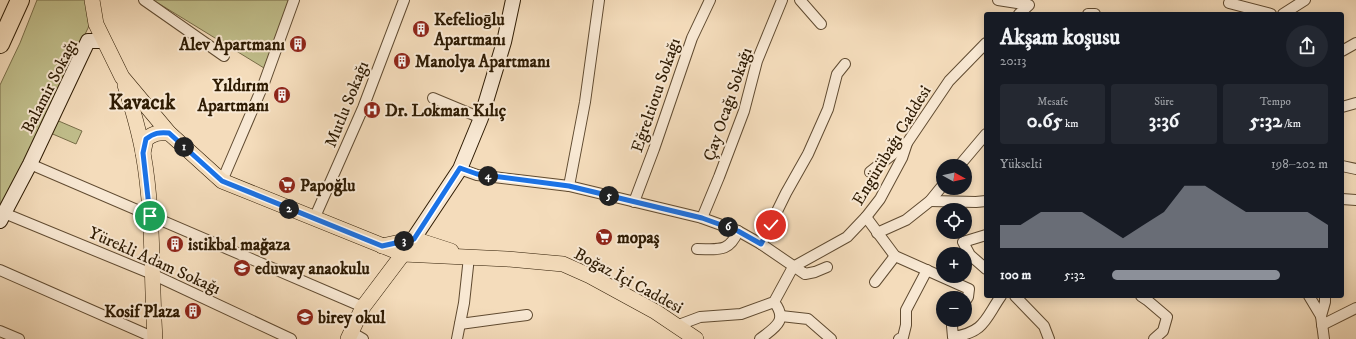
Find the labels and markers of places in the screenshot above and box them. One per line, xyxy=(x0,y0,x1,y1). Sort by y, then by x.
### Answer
place label: Kefelioḡlu Apartmanı xyxy=(433,9,506,51)
building icon: Kefelioḡlu Apartmanı xyxy=(411,19,431,39)
place label: Alev Apartmanı xyxy=(178,34,286,56)
building icon: Alev Apartmanı xyxy=(288,34,308,54)
building icon: Manolya Apartmanı xyxy=(392,51,412,71)
place label: Manolya Apartmanı xyxy=(415,51,551,73)
place label: Yıldırım Apartmanı xyxy=(196,75,270,117)
building icon: Yıldırım Apartmanı xyxy=(272,85,292,105)
hospital icon: Dr. Lokman Kılıç xyxy=(362,100,382,120)
place label: Dr. Lokman Kılıç xyxy=(385,100,507,122)
pin: 1 xyxy=(174,137,194,157)
pin: 4 xyxy=(478,166,498,186)
supermarket icon: Papoğlu xyxy=(277,175,297,195)
place label: Papoğlu xyxy=(300,175,355,197)
pin: 5 xyxy=(599,186,619,206)
pin xyxy=(133,199,167,233)
pin: 2 xyxy=(279,199,299,219)
pin xyxy=(754,208,788,242)
pin: 6 xyxy=(718,217,738,237)
supermarket icon: mopaş xyxy=(594,227,614,247)
place label: mopaş xyxy=(617,227,660,249)
pin: 3 xyxy=(394,231,414,251)
building icon: istikbal mağaza xyxy=(165,234,185,254)
place label: istikbal mağaza xyxy=(188,234,291,256)
school or university icon: eduway anaokulu xyxy=(232,258,252,278)
place label: eduway anaokulu xyxy=(255,258,370,280)
place label: Kosif Plaza xyxy=(104,301,181,323)
building icon: Kosif Plaza xyxy=(183,301,203,321)
school or university icon: birey okul xyxy=(295,307,315,327)
place label: birey okul xyxy=(317,307,386,329)

